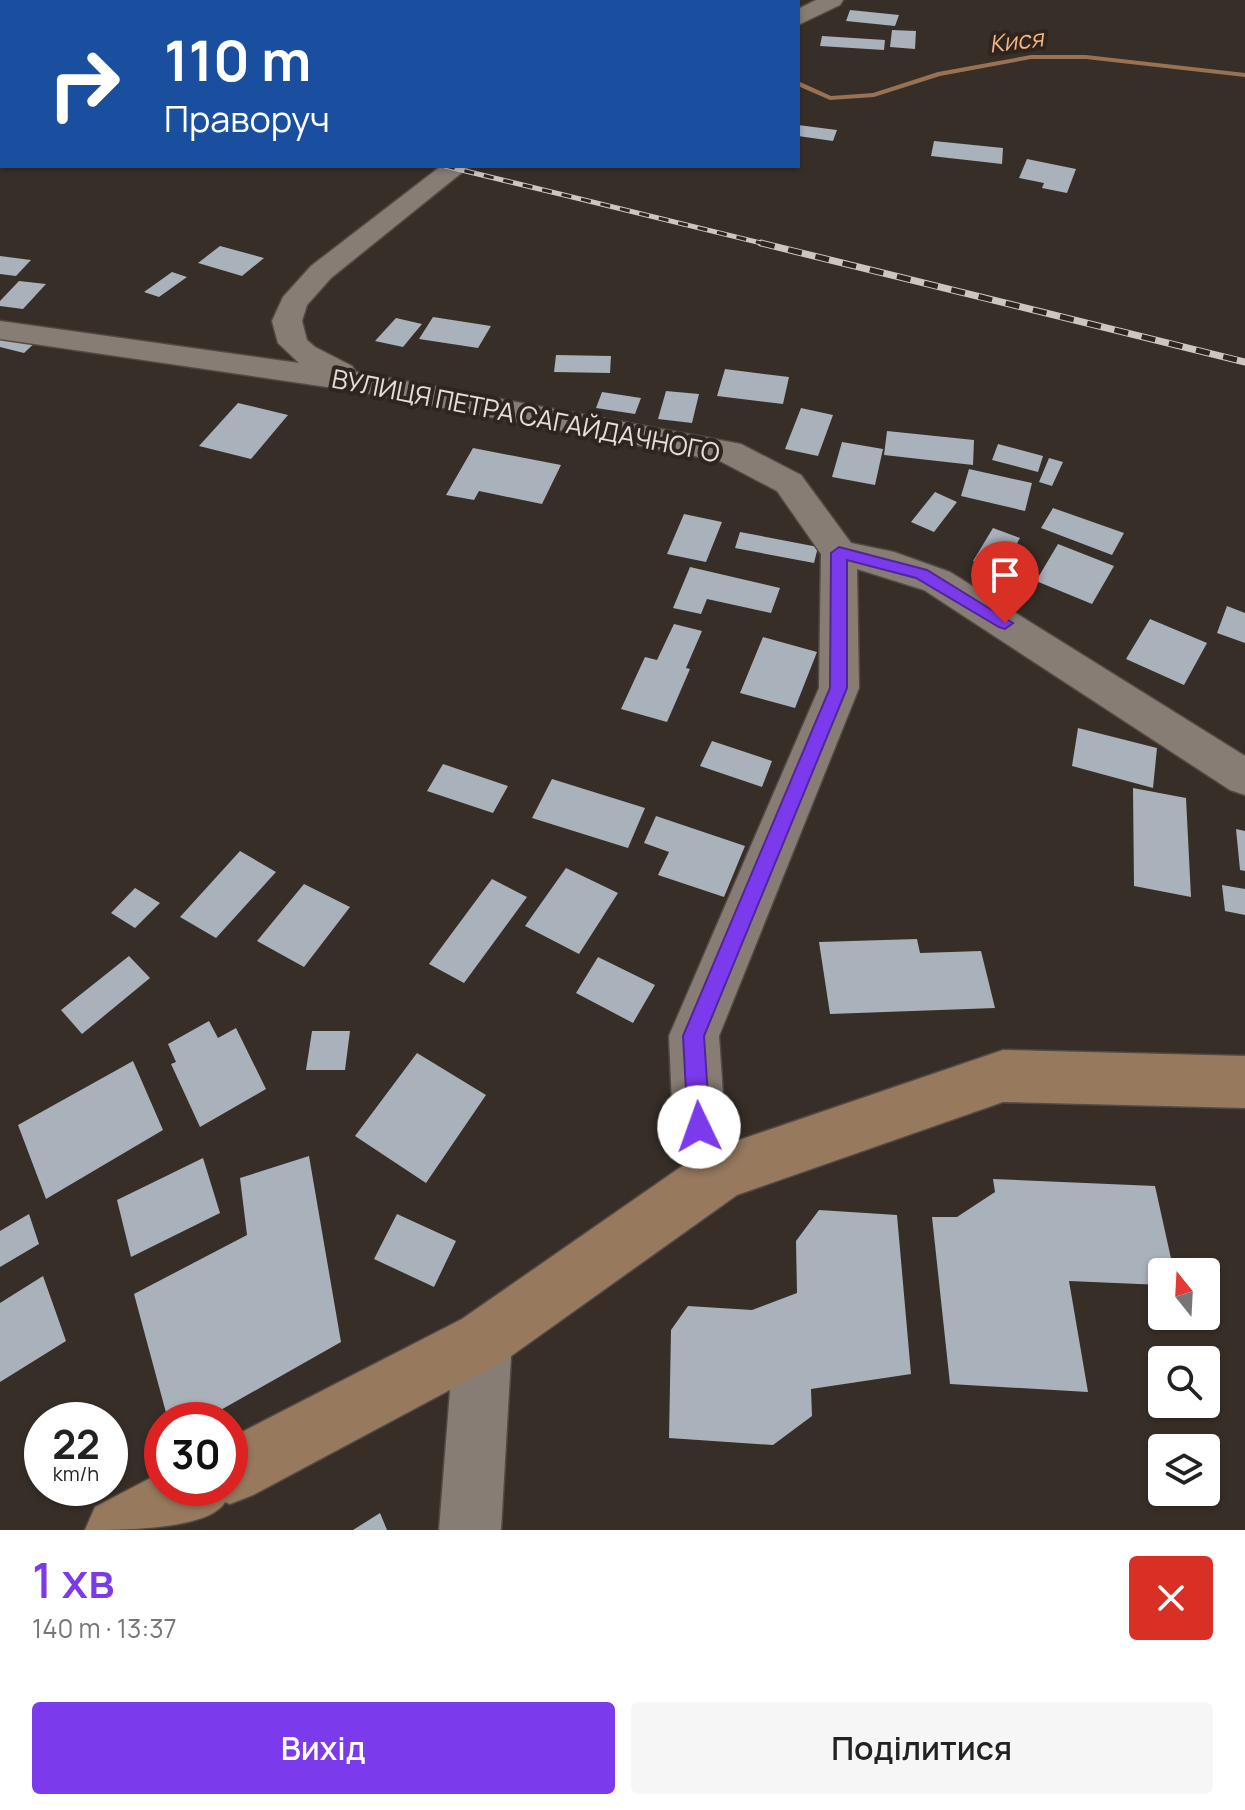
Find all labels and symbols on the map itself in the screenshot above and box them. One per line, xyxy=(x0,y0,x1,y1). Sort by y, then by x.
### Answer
water label: Кися xyxy=(987,20,1047,60)
street label: ВУЛИЦЯ ПЕТРА САГАЙДАЧНОГО xyxy=(329,360,723,470)
pin xyxy=(971,541,1039,623)
position arrow xyxy=(657,1085,741,1169)
north arrow xyxy=(1148,1258,1220,1330)
speed limit sign: 30 xyxy=(144,1402,248,1506)

